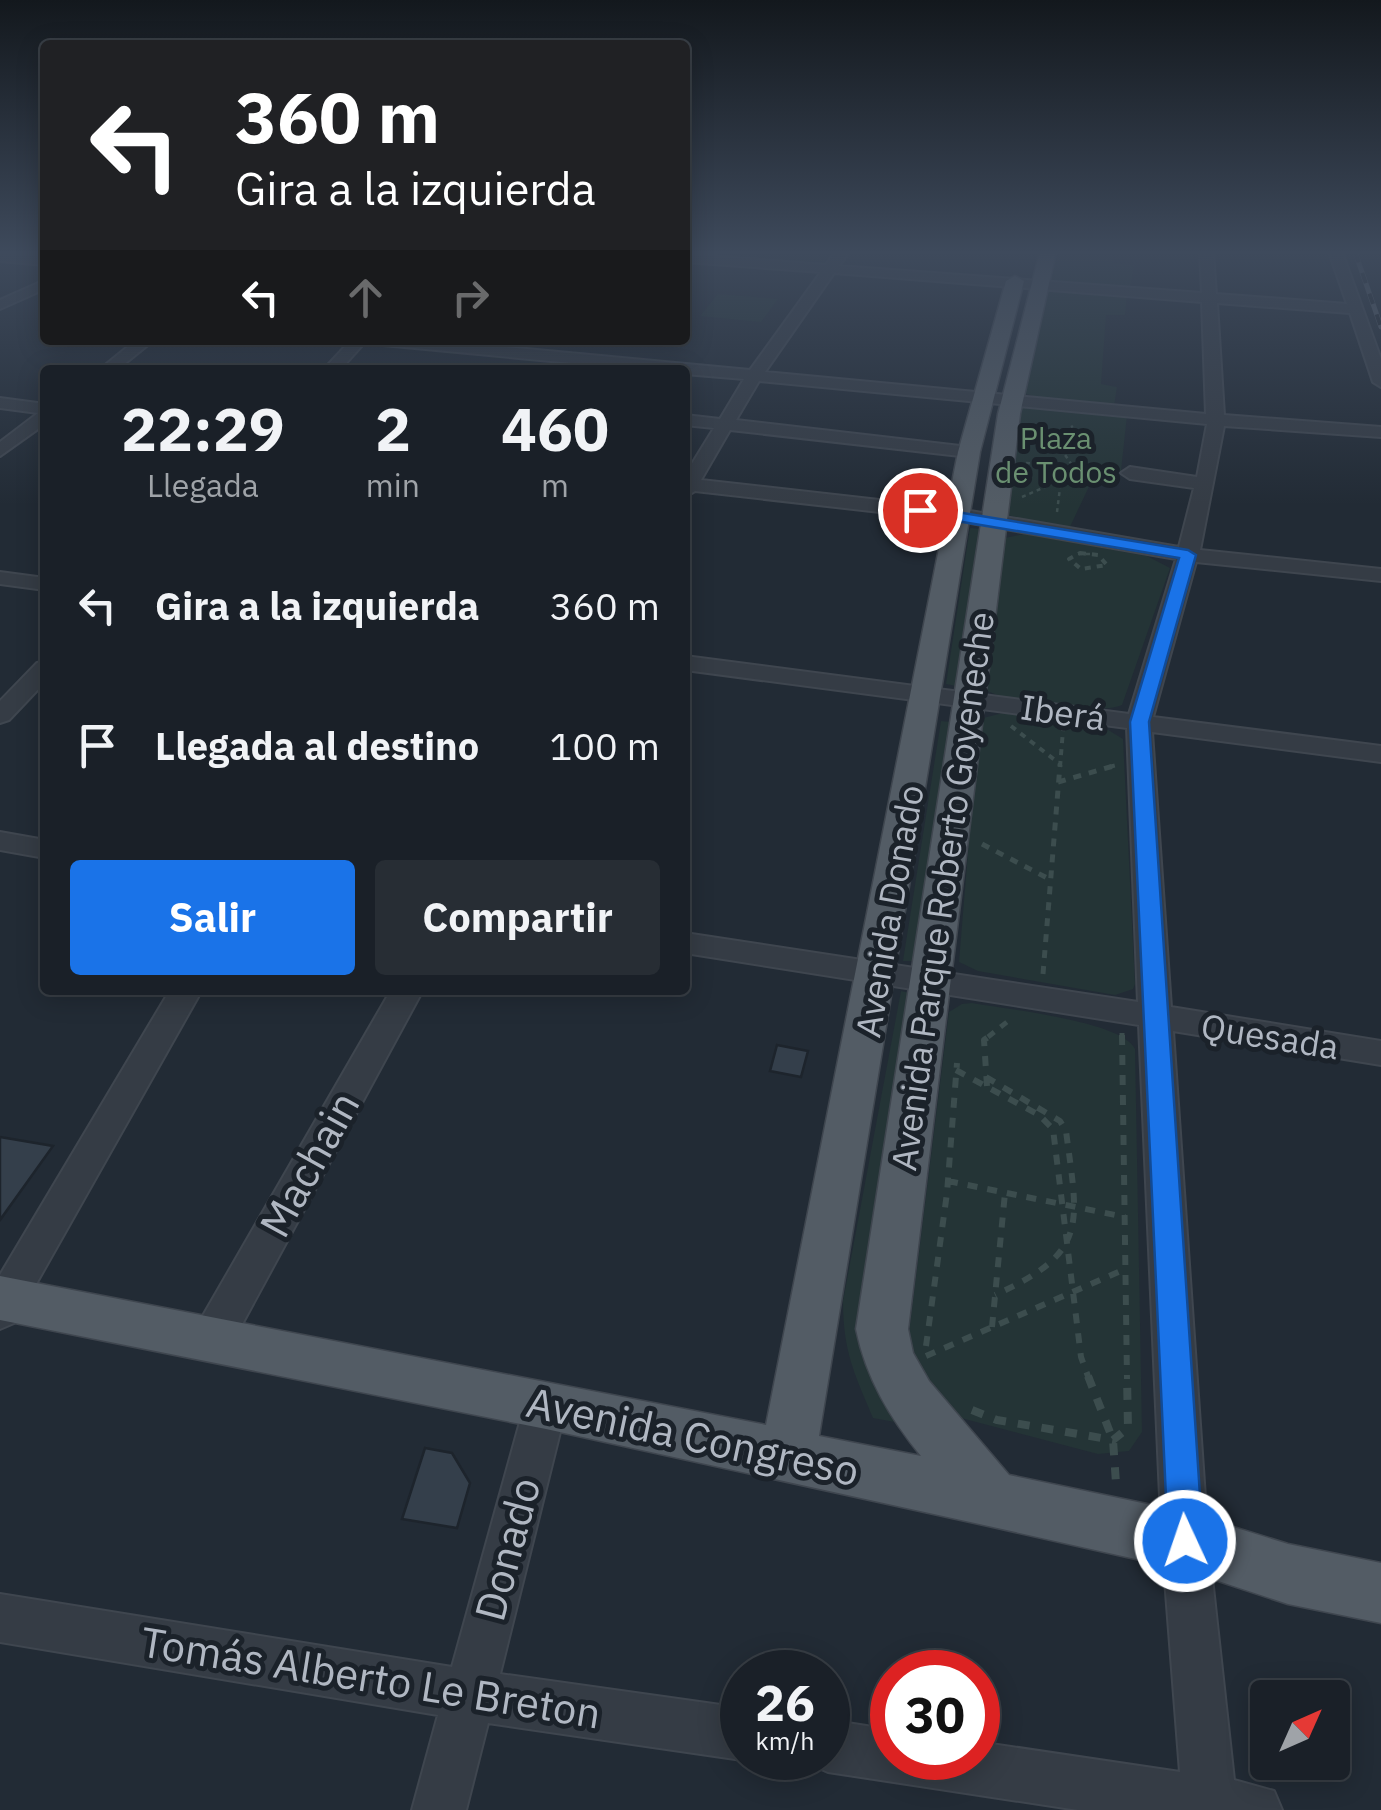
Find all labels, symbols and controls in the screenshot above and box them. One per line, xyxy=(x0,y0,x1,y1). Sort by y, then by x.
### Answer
text: 360 m xyxy=(235,71,440,162)
icon: left xyxy=(70,80,200,210)
text: Gira a la izquierda xyxy=(235,159,596,217)
icon: left xyxy=(233,270,288,325)
icon: ahead xyxy=(338,270,393,325)
icon: right xyxy=(443,270,498,325)
text: 22:29 xyxy=(121,389,285,468)
text: 2 xyxy=(375,389,411,468)
text: 460 xyxy=(501,389,609,468)
park label: Plaza de Todos xyxy=(995,418,1117,491)
text: Llegada xyxy=(147,464,259,506)
text: min xyxy=(366,464,420,506)
text: m xyxy=(541,464,569,506)
pin xyxy=(878,468,963,553)
icon: arrive xyxy=(893,483,948,538)
icon: left xyxy=(70,578,125,633)
text: Gira a la izquierda xyxy=(155,581,479,630)
text: 360 m xyxy=(549,581,660,630)
street label: Avenida Parque Roberto Goyeneche xyxy=(880,609,1004,1173)
street label: Iberá xyxy=(1018,683,1108,741)
icon: arrive xyxy=(70,718,125,773)
text: Llegada al destino xyxy=(155,721,479,770)
text: 100 m xyxy=(549,721,660,770)
street label: Avenida Donado xyxy=(844,781,934,1041)
button: Salir xyxy=(70,860,355,975)
button: Compartir xyxy=(375,860,660,975)
street label: Quesada xyxy=(1198,1002,1342,1070)
street label: Machain xyxy=(247,1081,371,1247)
street label: Avenida Congreso xyxy=(522,1374,864,1498)
street label: Donado xyxy=(462,1471,552,1627)
position arrow xyxy=(1133,1489,1237,1593)
street label: Tomás Alberto Le Breton xyxy=(137,1613,605,1741)
speed limit sign: 30 xyxy=(870,1650,1000,1780)
text: 26 xyxy=(755,1670,815,1735)
north arrow xyxy=(1250,1680,1350,1780)
map controls xyxy=(1250,1680,1350,1780)
text: km/h xyxy=(756,1724,814,1757)

